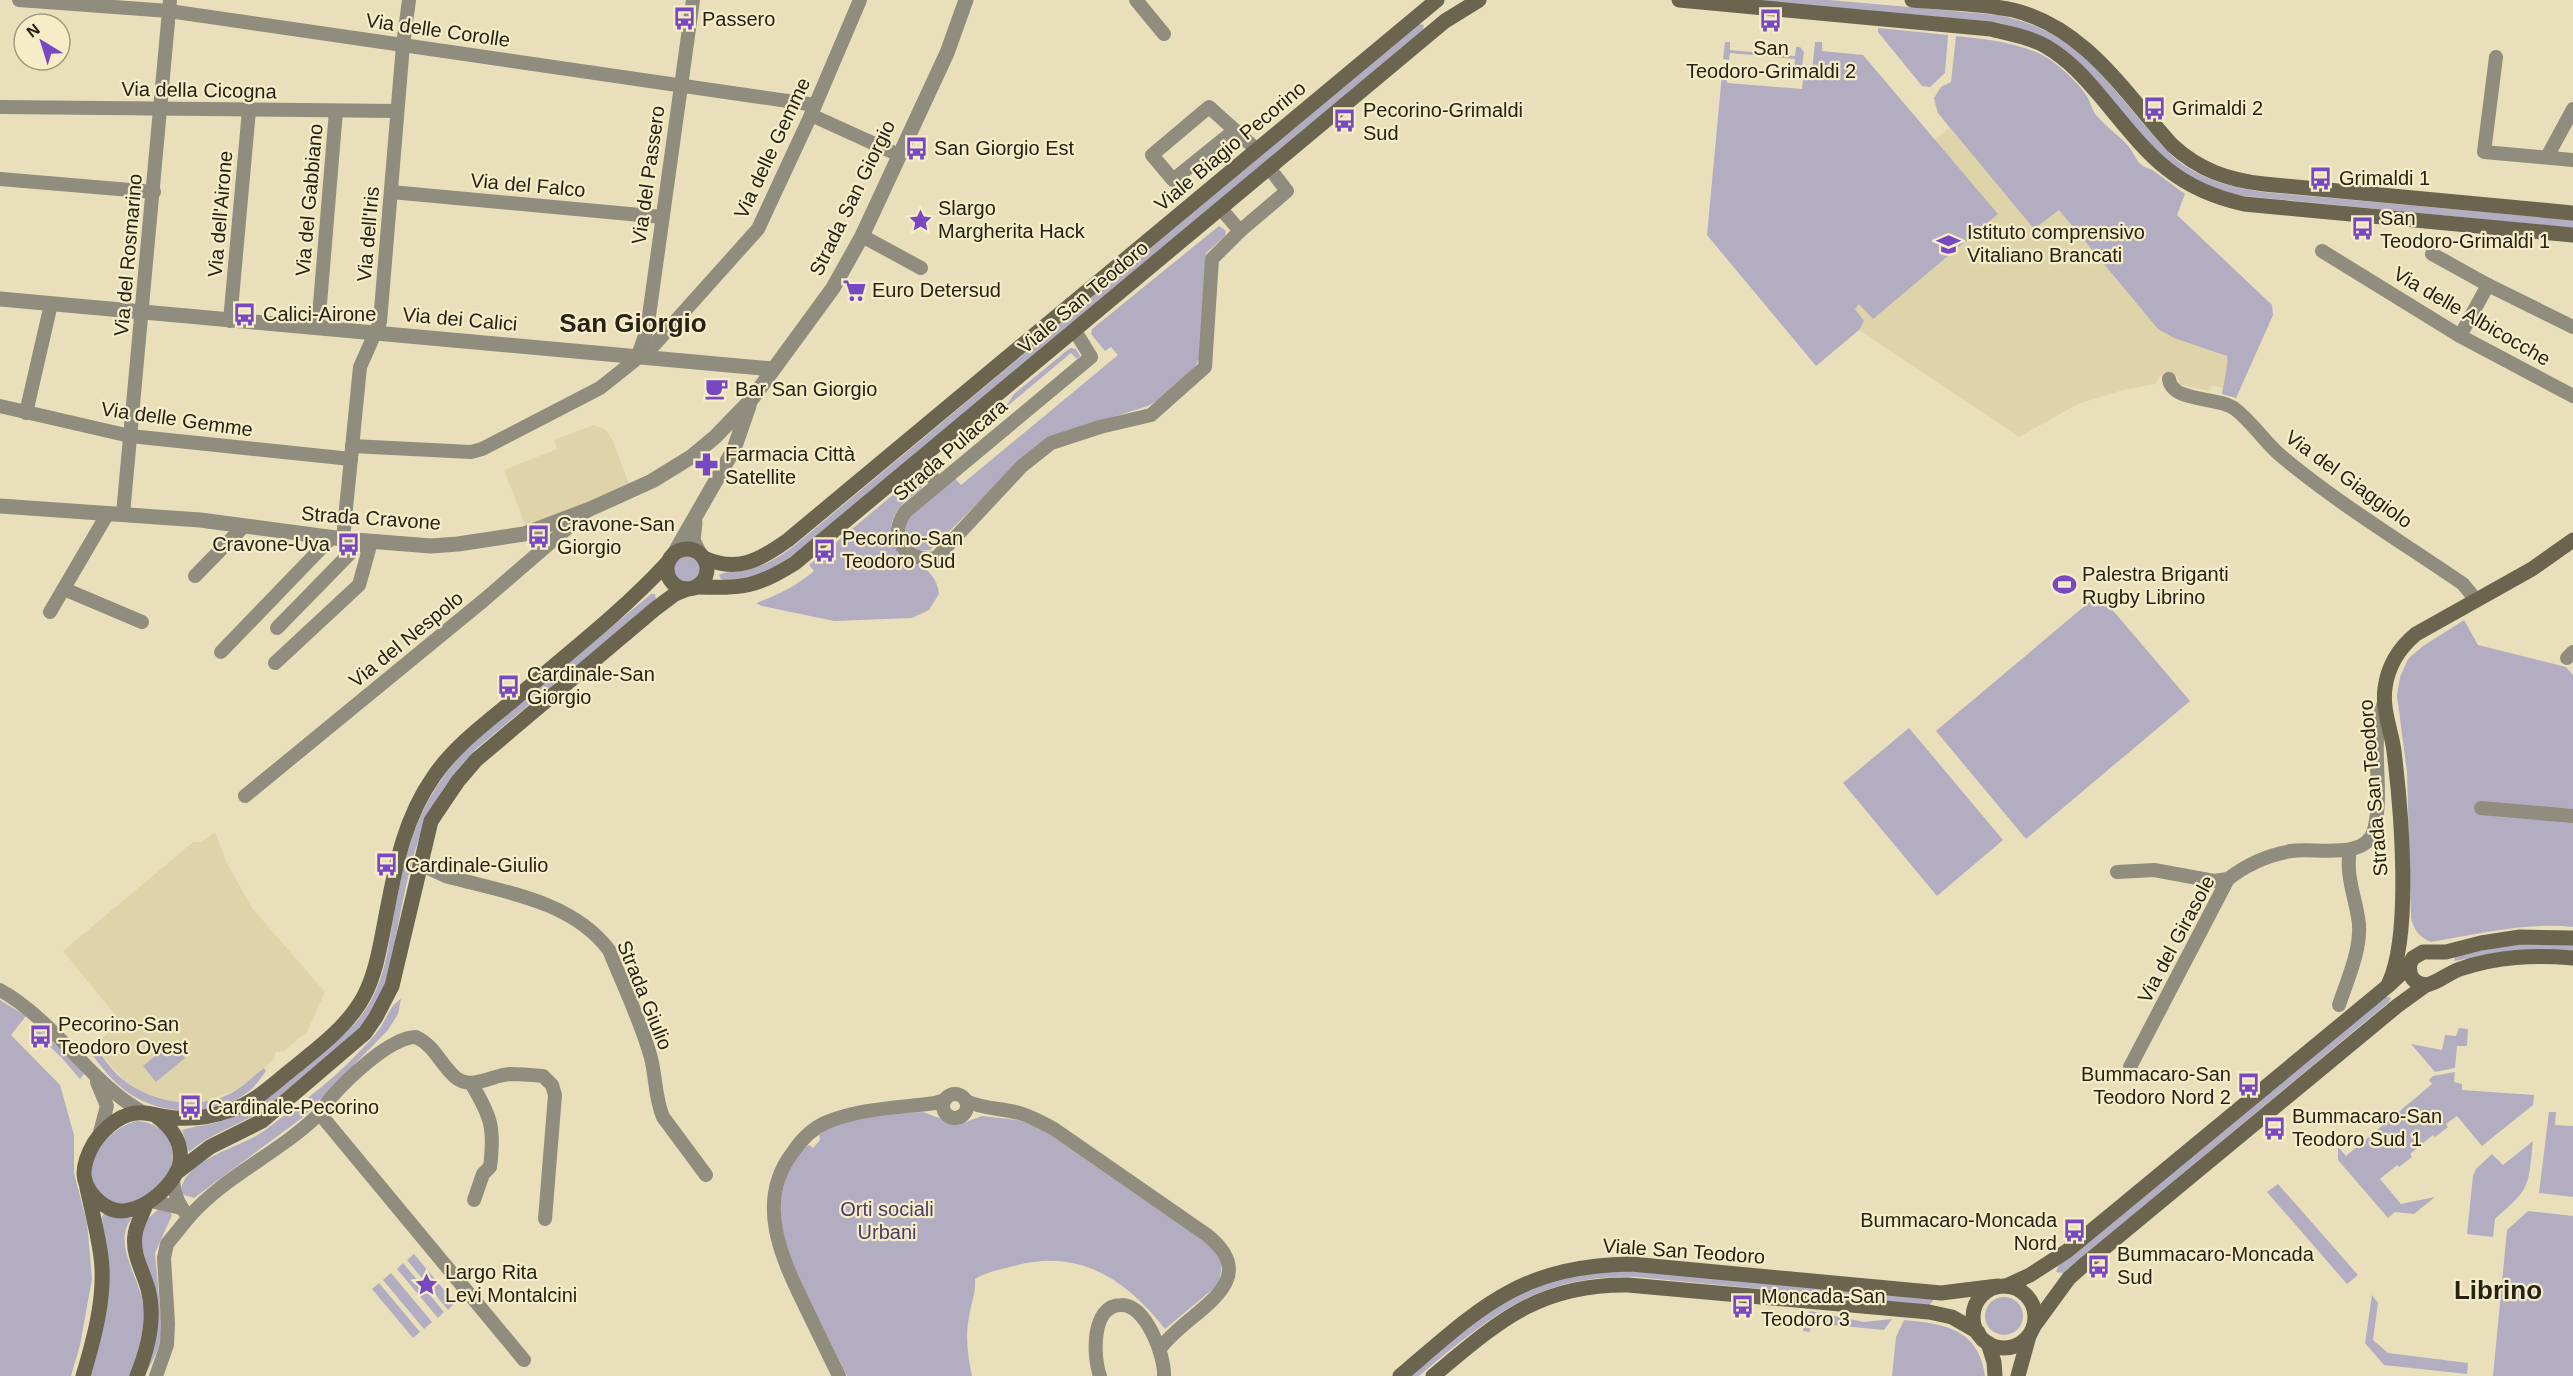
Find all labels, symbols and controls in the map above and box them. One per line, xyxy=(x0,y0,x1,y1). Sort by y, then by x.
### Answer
bus stop icon: Passero xyxy=(671,6,697,32)
bus stop icon: San Teodoro-Grimaldi 2 xyxy=(1758,7,1784,33)
place label: Passero xyxy=(702,8,775,30)
street label: Via delle Corolle xyxy=(365,9,511,51)
north arrow xyxy=(12,12,72,72)
text: N xyxy=(23,20,43,41)
place label: San Teodoro-Grimaldi 2 xyxy=(1686,37,1856,82)
street label: Via delle Gemme xyxy=(730,74,814,222)
street label: Viale Biagio Pecorino xyxy=(1150,77,1310,215)
street label: Via della Cicogna xyxy=(121,78,278,102)
bus stop icon: Grimaldi 2 xyxy=(2141,95,2167,121)
place label: Grimaldi 2 xyxy=(2172,97,2263,119)
place label: Pecorino-Grimaldi Sud xyxy=(1363,99,1523,144)
street label: Via del Passero xyxy=(627,104,669,246)
bus stop icon: Pecorino-Grimaldi Sud xyxy=(1332,108,1358,134)
street label: Strada San Giorgio xyxy=(805,117,899,279)
street label: Via del Gabbiano xyxy=(291,123,327,277)
bus stop icon: San Giorgio Est xyxy=(903,135,929,161)
place label: San Giorgio Est xyxy=(934,137,1075,159)
street label: Via dell'Airone xyxy=(204,150,236,278)
bus stop icon: Grimaldi 1 xyxy=(2308,165,2334,191)
place label: Grimaldi 1 xyxy=(2339,167,2430,189)
street label: Via del Falco xyxy=(470,169,586,201)
street label: Via del Rosmarino xyxy=(110,173,146,337)
street label: Via dell'Iris xyxy=(353,185,383,283)
place label: Slargo Margherita Hack xyxy=(938,197,1086,242)
place icon: Slargo Margherita Hack xyxy=(907,207,933,233)
place label: San Teodoro-Grimaldi 1 xyxy=(2380,207,2550,252)
bus stop icon: San Teodoro-Grimaldi 1 xyxy=(2349,216,2375,242)
place label: Istituto comprensivo Vitaliano Brancati xyxy=(1967,221,2145,266)
school or university icon: Istituto comprensivo Vitaliano Brancati xyxy=(1936,231,1962,257)
street label: Viale San Teodoro xyxy=(1014,236,1152,358)
street label: Via delle Albicocche xyxy=(2390,262,2554,370)
supermarket icon: Euro Detersud xyxy=(841,277,867,303)
place label: Euro Detersud xyxy=(872,279,1001,301)
bus stop icon: Calici-Airone xyxy=(232,301,258,327)
place label: Calici-Airone xyxy=(263,303,376,325)
street label: Via dei Calici xyxy=(402,303,518,335)
district label: San Giorgio xyxy=(559,308,707,338)
cafe icon: Bar San Giorgio xyxy=(704,376,730,402)
place label: Bar San Giorgio xyxy=(735,378,877,400)
street label: Strada Pulacara xyxy=(889,394,1012,505)
street label: Via delle Gemme xyxy=(100,397,254,441)
street label: Via del Giaggiolo xyxy=(2282,426,2416,532)
place label: Farmacia Città Satellite xyxy=(725,443,856,488)
pharmacy icon: Farmacia Città Satellite xyxy=(694,452,720,478)
street label: Strada Cravone xyxy=(300,502,442,534)
place label: Cravone-San Giorgio xyxy=(557,513,675,558)
bus stop icon: Cravone-San Giorgio xyxy=(526,523,552,549)
place label: Pecorino-San Teodoro Sud xyxy=(842,527,963,572)
bus stop icon: Cravone-Uva xyxy=(335,531,361,557)
place label: Cravone-Uva xyxy=(212,533,331,555)
bus stop icon: Pecorino-San Teodoro Sud xyxy=(811,537,837,563)
place label: Palestra Briganti Rugby Librino xyxy=(2082,563,2229,608)
sports icon: Palestra Briganti Rugby Librino xyxy=(2051,572,2077,598)
street label: Via del Nespolo xyxy=(345,586,467,692)
place label: Cardinale-San Giorgio xyxy=(527,663,655,708)
bus stop icon: Cardinale-San Giorgio xyxy=(496,673,522,699)
street label: Strada San Teodoro xyxy=(2354,699,2392,877)
bus stop icon: Cardinale-Giulio xyxy=(374,852,400,878)
place label: Cardinale-Giulio xyxy=(405,854,548,876)
street label: Via del Girasole xyxy=(2133,872,2219,1006)
street label: Strada Giulio xyxy=(613,937,677,1053)
place label: Pecorino-San Teodoro Ovest xyxy=(58,1013,189,1058)
bus stop icon: Pecorino-San Teodoro Ovest xyxy=(27,1023,53,1049)
place label: Bummacaro-San Teodoro Nord 2 xyxy=(2081,1063,2231,1108)
bus stop icon: Bummacaro-San Teodoro Nord 2 xyxy=(2236,1072,2262,1098)
bus stop icon: Cardinale-Pecorino xyxy=(177,1094,203,1120)
place label: Cardinale-Pecorino xyxy=(208,1096,379,1118)
place label: Bummacaro-San Teodoro Sud 1 xyxy=(2292,1105,2442,1150)
bus stop icon: Bummacaro-San Teodoro Sud 1 xyxy=(2261,1115,2287,1141)
park label: Orti sociali Urbani xyxy=(840,1198,934,1243)
place label: Bummacaro-Moncada Nord xyxy=(1860,1209,2058,1254)
bus stop icon: Bummacaro-Moncada Nord xyxy=(2062,1218,2088,1244)
street label: Viale San Teodoro xyxy=(1602,1234,1766,1268)
place label: Bummacaro-Moncada Sud xyxy=(2117,1243,2315,1288)
bus stop icon: Bummacaro-Moncada Sud xyxy=(2086,1253,2112,1279)
place label: Largo Rita Levi Montalcini xyxy=(445,1261,577,1306)
place icon: Largo Rita Levi Montalcini xyxy=(414,1271,440,1297)
district label: Librino xyxy=(2454,1275,2542,1305)
place label: Moncada-San Teodoro 3 xyxy=(1761,1285,1886,1330)
bus stop icon: Moncada-San Teodoro 3 xyxy=(1730,1294,1756,1320)

